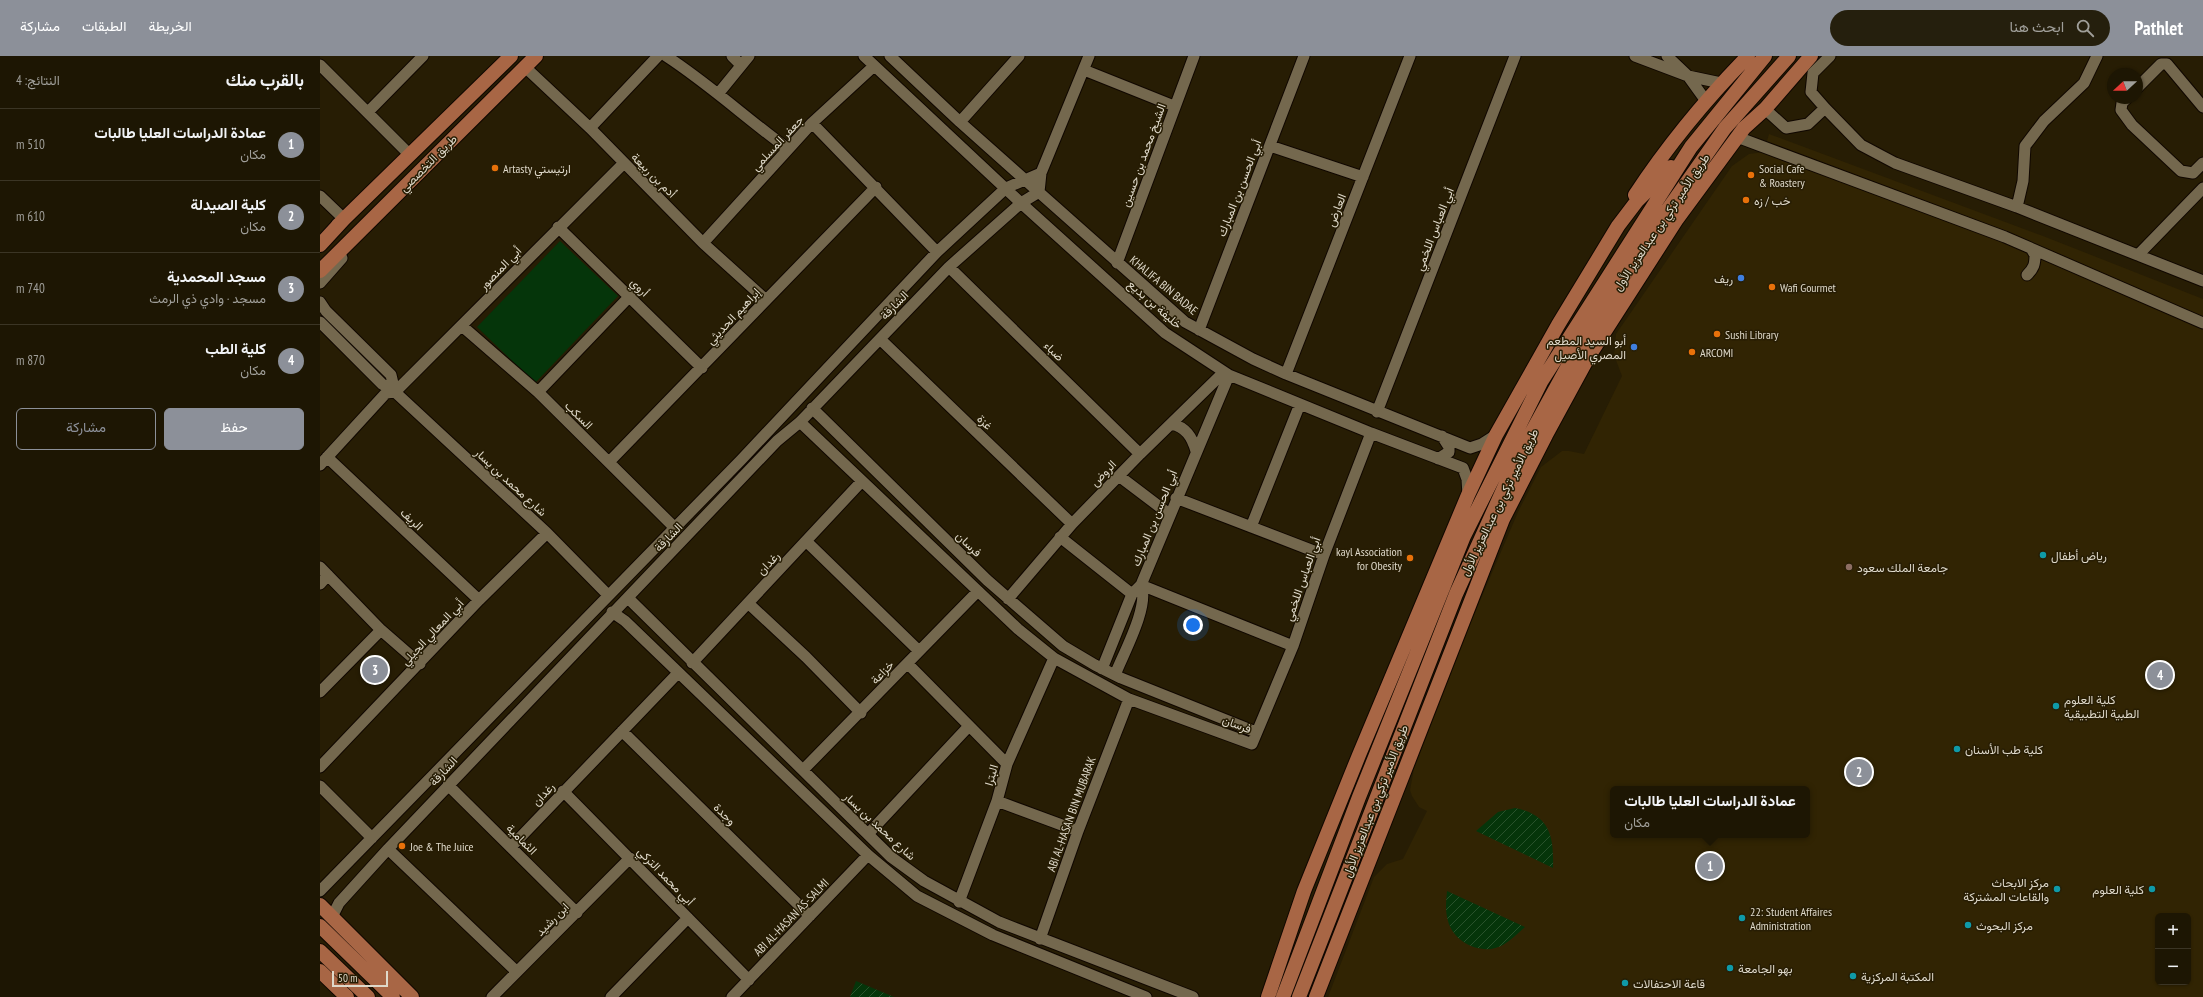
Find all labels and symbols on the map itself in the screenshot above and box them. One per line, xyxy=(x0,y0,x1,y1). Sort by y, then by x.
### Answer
north arrow xyxy=(2107,68,2143,104)
street label: الشيخ محمد بن حسين xyxy=(1117,101,1171,209)
street label: جعفر المسلمي xyxy=(748,112,809,176)
street label: طريق التخصصي xyxy=(396,131,462,197)
street label: أبي الحسن بن المبارك xyxy=(1214,137,1267,240)
street label: أدم بن ربيعة xyxy=(628,149,680,202)
street label: طريق الأمير تركي بن عبدالعزيز الأول xyxy=(1609,151,1715,295)
place label: Artasty ارتيستي xyxy=(503,161,571,179)
place label: Social Cafe & Roastery xyxy=(1759,161,1805,190)
marker: Artasty ارتيستي xyxy=(490,163,500,173)
marker: Social Cafe & Roastery xyxy=(1746,170,1756,180)
street label: أبي العباس اللخمي xyxy=(1411,185,1460,274)
street label: العارض xyxy=(1323,191,1350,229)
place label: خب / زه xyxy=(1754,193,1791,209)
marker: خب / زه xyxy=(1741,195,1751,205)
street label: أبي المنصور xyxy=(475,243,527,296)
street label: KHALIFA BIN BADAE xyxy=(1127,252,1201,318)
place label: ريف xyxy=(1714,271,1733,287)
marker: ريف xyxy=(1736,273,1746,283)
street label: أروي xyxy=(625,274,653,302)
street label: خليفة بن بديع xyxy=(1123,276,1185,333)
place label: Wafi Gourmet xyxy=(1780,280,1837,295)
marker: Wafi Gourmet xyxy=(1767,282,1777,292)
street label: إبراهيم الحديثي xyxy=(703,284,766,350)
street label: الشارقة xyxy=(877,287,912,323)
place label: Sushi Library xyxy=(1725,327,1779,342)
marker: Sushi Library xyxy=(1712,329,1722,339)
place label: أبو السيد المطعم المصري اﻷصيل xyxy=(1546,333,1626,365)
street label: ضباء xyxy=(1041,338,1067,364)
marker: أبو السيد المطعم المصري اﻷصيل xyxy=(1629,342,1639,352)
place label: ARCOMI xyxy=(1700,345,1733,360)
marker: ARCOMI xyxy=(1687,347,1697,357)
street label: السكب xyxy=(562,398,596,432)
street label: غزة xyxy=(974,411,996,434)
street label: طريق الأمير تركي بن عبدالعزيز الأول xyxy=(1457,426,1544,579)
street label: شارع محمد بن يسار xyxy=(470,444,550,521)
street label: الروض xyxy=(1087,457,1120,490)
street label: أبي الحسن بن المبارك xyxy=(1128,467,1183,569)
street label: الريف xyxy=(397,505,427,534)
street label: الشارقة xyxy=(651,519,686,555)
street label: فرسان xyxy=(952,528,985,561)
street label: أبي العباس اللخمي xyxy=(1281,535,1326,624)
place label: kayl Association for Obesity xyxy=(1336,544,1402,573)
street label: رغدان xyxy=(753,548,783,579)
place label: رياض أطفال xyxy=(2051,548,2107,564)
marker: رياض أطفال xyxy=(2038,550,2048,560)
marker: kayl Association for Obesity xyxy=(1405,553,1415,563)
place label: جامعة الملك سعود xyxy=(1857,560,1948,576)
marker: جامعة الملك سعود xyxy=(1844,562,1854,572)
street label: أبي المعالي الجيلي xyxy=(398,596,469,670)
your location xyxy=(1183,615,1203,635)
pin: 3 xyxy=(362,655,388,685)
street label: خزاعة xyxy=(867,657,898,688)
pin: 4 xyxy=(2147,660,2173,690)
place label: كلية العلوم الطبية التطبيقية xyxy=(2064,692,2139,721)
marker: كلية العلوم الطبية التطبيقية xyxy=(2051,701,2061,711)
street label: فرسان xyxy=(1220,712,1254,737)
street label: طريق الأمير تركي بن عبدالعزيز الأول xyxy=(1339,723,1414,880)
place label: كلية طب الأسنان xyxy=(1965,742,2043,757)
marker: كلية طب الأسنان xyxy=(1952,744,1962,754)
street label: الشارقة xyxy=(426,753,461,789)
street label: ABI AL-HASAN BIN MUBARAK xyxy=(1043,754,1099,874)
pin: 2 xyxy=(1846,757,1872,787)
street label: البترا xyxy=(981,763,1002,787)
street label: رغدان xyxy=(528,779,558,810)
street label: شارع محمد بن يسار xyxy=(839,788,919,865)
street label: وجدة xyxy=(710,800,739,829)
street label: الثمامية xyxy=(503,820,541,858)
place label: Joe & The Juice xyxy=(409,839,474,854)
marker: Joe & The Juice xyxy=(397,841,407,851)
street label: أبي محمد التركي xyxy=(632,844,698,911)
pin: 1 xyxy=(1697,851,1723,881)
street label: ABI AL-HASAN AS-SALMI xyxy=(750,875,832,959)
place label: مركز الابحاث والقاعات المشتركة xyxy=(1963,875,2049,905)
place label: كلية العلوم xyxy=(2092,882,2144,898)
marker: مركز الابحاث والقاعات المشتركة xyxy=(2052,884,2062,894)
marker: كلية العلوم xyxy=(2147,884,2157,894)
street label: ابن رشيد xyxy=(532,899,572,939)
place label: 22: Student Affaires Administration xyxy=(1750,904,1832,933)
marker: 22: Student Affaires Administration xyxy=(1737,913,1747,923)
place label: مركز البحوث xyxy=(1976,918,2033,934)
marker: مركز البحوث xyxy=(1963,920,1973,930)
place label: بهو الجامعة xyxy=(1738,961,1792,977)
marker: بهو الجامعة xyxy=(1725,963,1735,973)
scale bar xyxy=(332,969,388,988)
place label: المكتبة المركزية xyxy=(1861,969,1934,985)
marker: المكتبة المركزية xyxy=(1848,971,1858,981)
place label: قاعة الاحتفالات xyxy=(1633,976,1705,991)
marker: قاعة الاحتفالات xyxy=(1620,978,1630,988)

